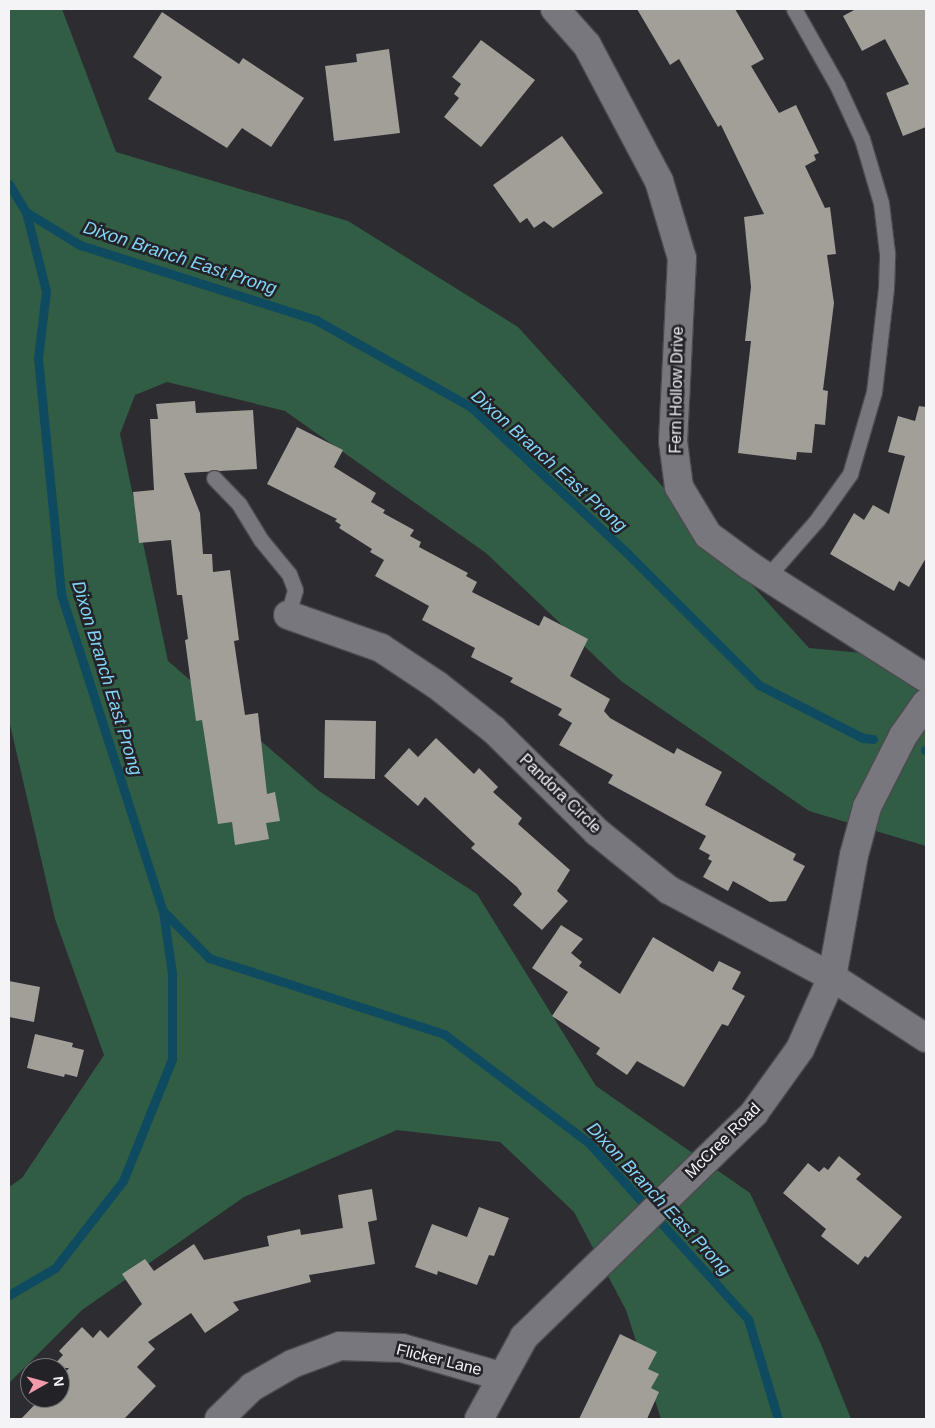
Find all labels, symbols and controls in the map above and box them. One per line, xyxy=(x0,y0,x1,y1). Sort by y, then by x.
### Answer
water label: Dixon Branch East Prong xyxy=(81,217,279,299)
street label: Fern Hollow Drive xyxy=(666,326,688,454)
water label: Dixon Branch East Prong xyxy=(467,385,631,537)
water label: Dixon Branch East Prong xyxy=(67,578,147,778)
street label: Pandora Circle xyxy=(515,750,605,838)
street label: McCree Road xyxy=(681,1099,765,1183)
water label: Dixon Branch East Prong xyxy=(582,1118,736,1280)
street label: Flicker Lane xyxy=(394,1340,484,1380)
north arrow xyxy=(20,1358,70,1408)
text: N xyxy=(50,1375,67,1387)

